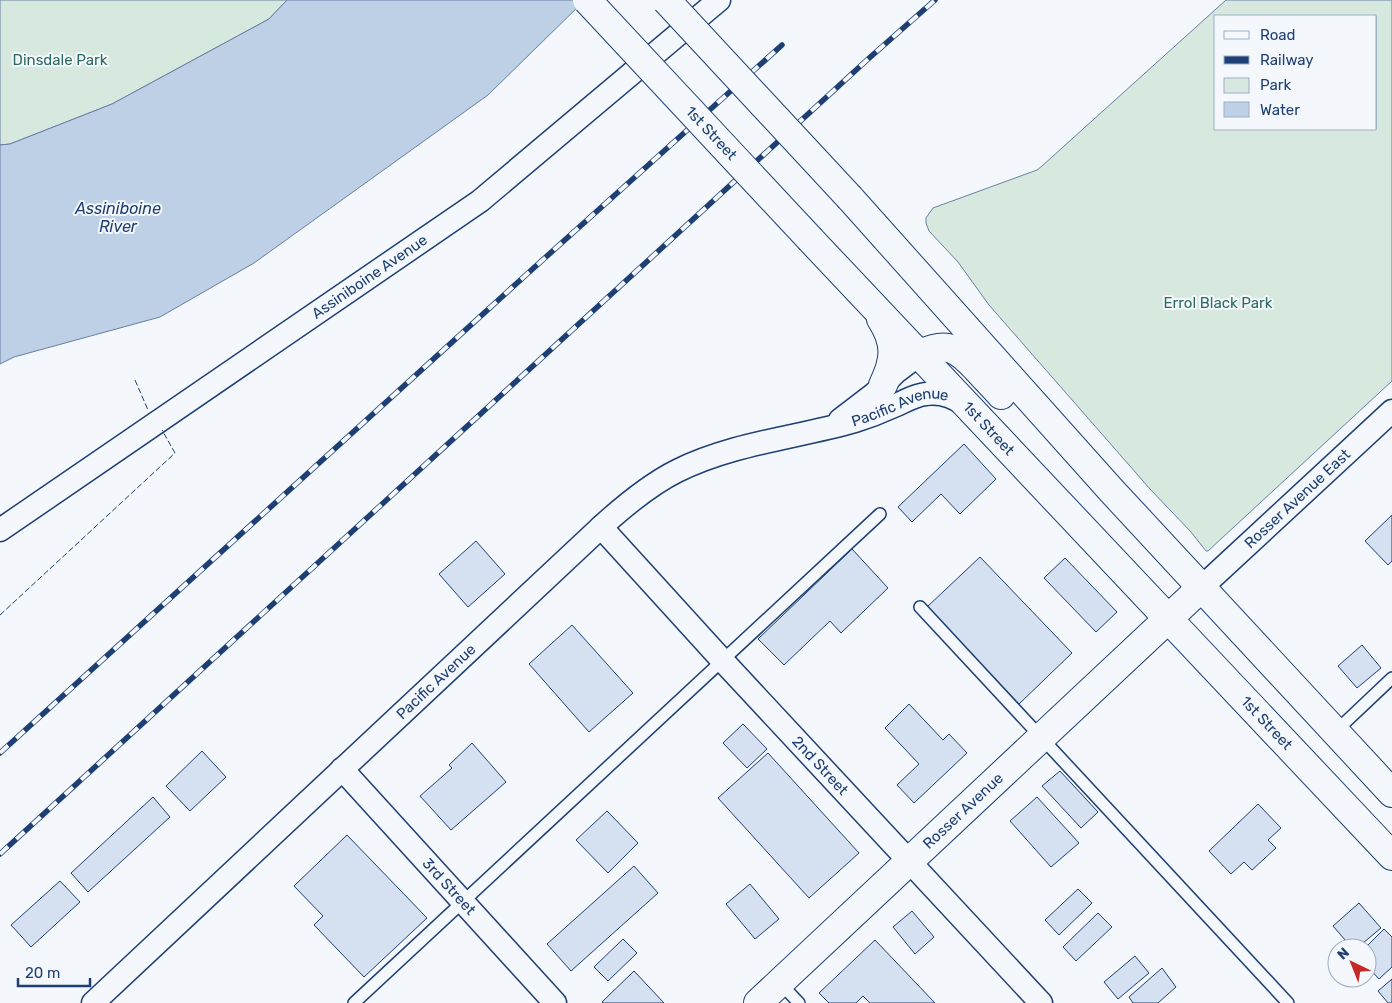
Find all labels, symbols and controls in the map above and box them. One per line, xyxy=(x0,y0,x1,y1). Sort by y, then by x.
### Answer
legend xyxy=(1214,15,1377,130)
text: Road xyxy=(1260,26,1296,44)
park label: Dinsdale Park xyxy=(13,51,108,69)
text: Railway xyxy=(1260,51,1314,69)
text: Park xyxy=(1260,76,1291,94)
text: Water xyxy=(1260,101,1300,119)
street label: 1st Street xyxy=(682,102,741,164)
water label: Assiniboine River xyxy=(74,199,161,236)
street label: Assiniboine Avenue xyxy=(308,231,431,323)
park label: Errol Black Park xyxy=(1164,294,1273,312)
street label: Pacific Avenue xyxy=(849,384,951,431)
street label: 1st Street xyxy=(959,398,1018,459)
street label: Rosser Avenue East xyxy=(1241,445,1354,552)
street label: Pacific Avenue xyxy=(393,640,479,723)
street label: 1st Street xyxy=(1237,692,1296,754)
street label: 2nd Street xyxy=(788,732,852,799)
street label: Rosser Avenue xyxy=(919,769,1007,853)
street label: 3rd Street xyxy=(419,854,480,919)
north arrow xyxy=(1327,938,1377,988)
text: N xyxy=(1334,944,1353,964)
scale bar xyxy=(18,956,90,988)
text: 20 m xyxy=(25,964,60,982)

